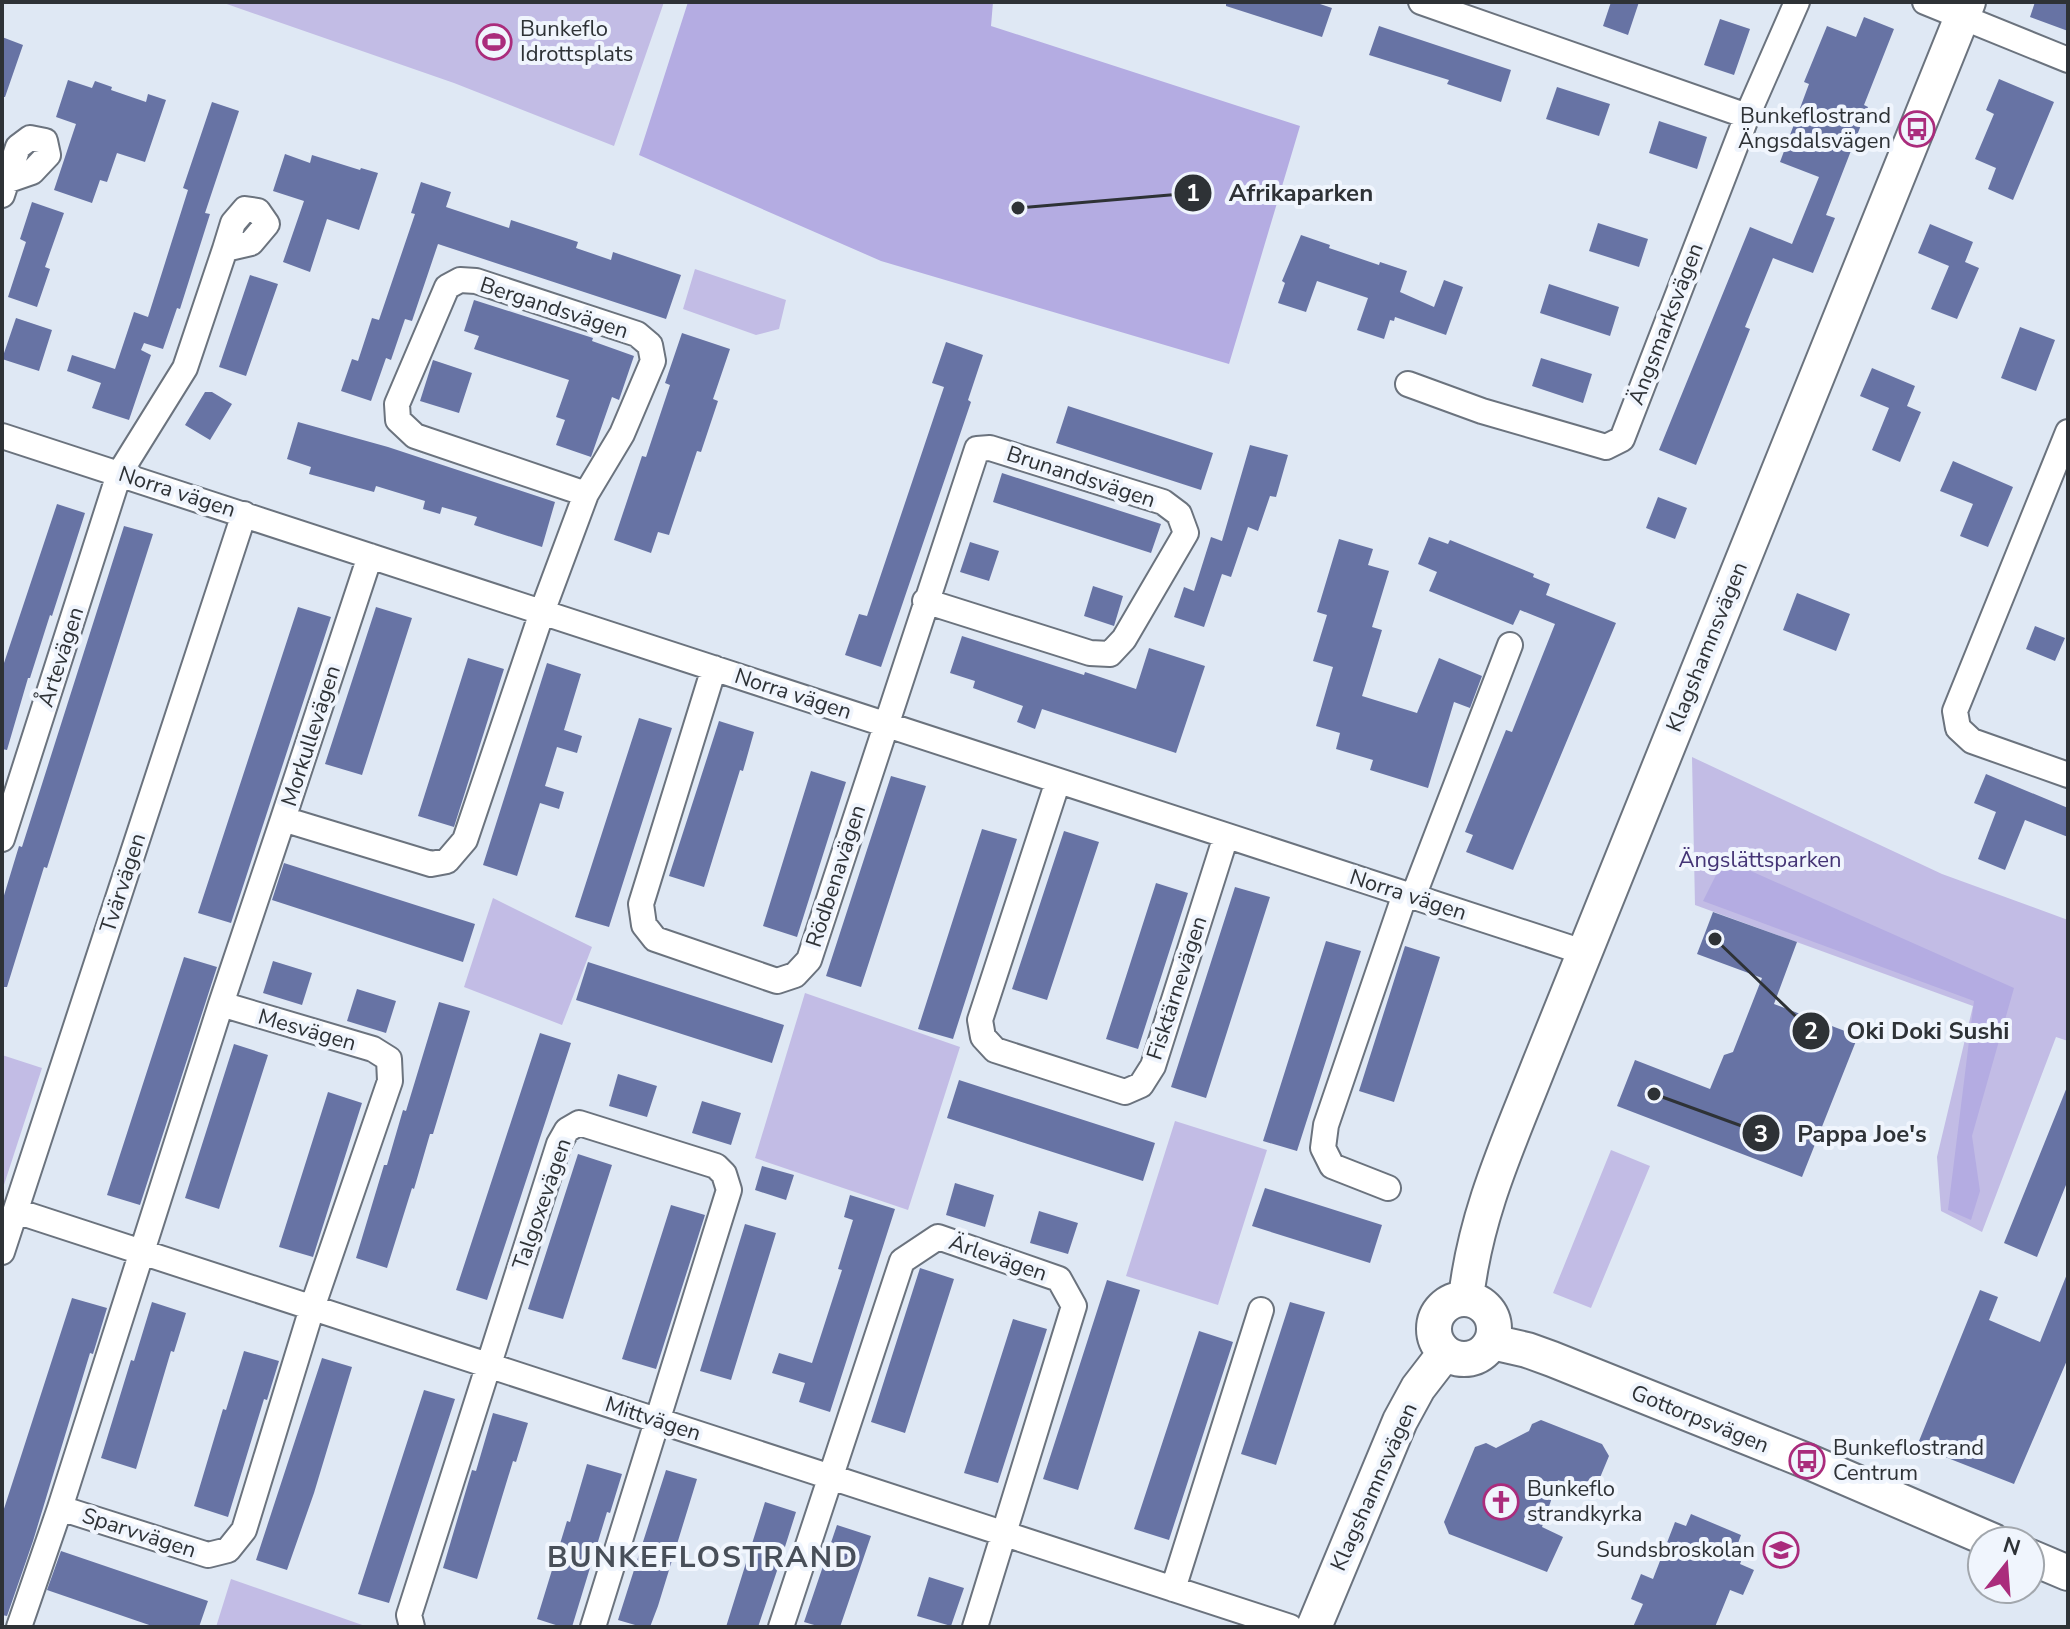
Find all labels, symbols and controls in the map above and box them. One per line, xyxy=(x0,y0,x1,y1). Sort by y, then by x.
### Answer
place label: Bunkeflo Idrottsplats xyxy=(520,14,633,69)
sports icon: Bunkeflo Idrottsplats xyxy=(475,23,513,61)
place label: Bunkeflostrand Ängsdalsvägen xyxy=(1738,101,1891,156)
bus stop icon: Bunkeflostrand Ängsdalsvägen xyxy=(1898,110,1936,148)
callout: Afrikaparken xyxy=(1173,169,1390,217)
text: 1 xyxy=(1186,177,1200,209)
text: Afrikaparken xyxy=(1229,177,1373,209)
street label: Ängsmarksvägen xyxy=(1621,239,1711,409)
street label: Bergandsvägen xyxy=(476,270,632,346)
street label: Brunandsvägen xyxy=(1003,439,1159,515)
street label: Norra vägen xyxy=(115,459,239,525)
street label: Klagshamnsvägen xyxy=(1659,557,1755,737)
street label: Årtevägen xyxy=(31,603,91,711)
street label: Norra vägen xyxy=(731,661,855,727)
street label: Morkullevägen xyxy=(274,662,348,810)
street label: Rödbenavägen xyxy=(799,801,873,951)
street label: Tvärvägen xyxy=(93,829,153,937)
park label: Ängslättsparken xyxy=(1678,845,1842,875)
street label: Norra vägen xyxy=(1346,862,1470,928)
street label: Fisktärnevägen xyxy=(1140,912,1214,1064)
street label: Mesvägen xyxy=(254,1002,360,1058)
callout: Oki Doki Sushi xyxy=(1791,1007,2025,1055)
text: 2 xyxy=(1804,1015,1818,1047)
text: Oki Doki Sushi xyxy=(1847,1015,2009,1047)
callout: Pappa Joe's xyxy=(1741,1109,1943,1157)
text: 3 xyxy=(1754,1118,1768,1150)
text: Pappa Joe's xyxy=(1797,1118,1927,1150)
street label: Talgoxevägen xyxy=(505,1134,579,1274)
street label: Ärlevägen xyxy=(945,1227,1051,1289)
street label: Gottorpsvägen xyxy=(1627,1378,1773,1460)
street label: Mittvägen xyxy=(601,1389,705,1449)
street label: Klagshamnsvägen xyxy=(1323,1398,1425,1576)
place label: Bunkeflostrand Centrum xyxy=(1833,1433,1984,1488)
bus stop icon: Bunkeflostrand Centrum xyxy=(1788,1442,1826,1480)
place label: Bunkeflo strandkyrka xyxy=(1527,1474,1642,1529)
church icon: Bunkeflo strandkyrka xyxy=(1482,1483,1520,1521)
street label: Sparvvägen xyxy=(78,1500,200,1566)
north arrow xyxy=(1966,1525,2046,1605)
text: N xyxy=(1999,1530,2024,1564)
school or university icon: Sundsbroskolan xyxy=(1762,1531,1800,1569)
place label: Sundsbroskolan xyxy=(1596,1535,1755,1565)
district label: BUNKEFLOSTRAND xyxy=(547,1537,859,1578)

